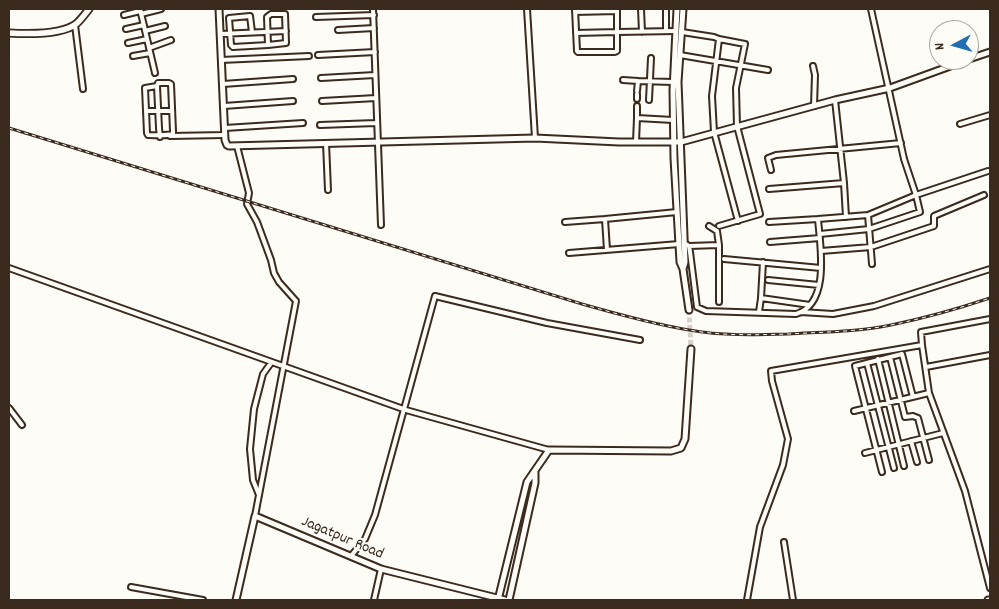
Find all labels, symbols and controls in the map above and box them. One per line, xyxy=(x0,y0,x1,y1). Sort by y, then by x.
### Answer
north arrow xyxy=(929,20,979,70)
text: N xyxy=(930,42,950,51)
street label: Jagatpur Road xyxy=(298,513,386,565)

